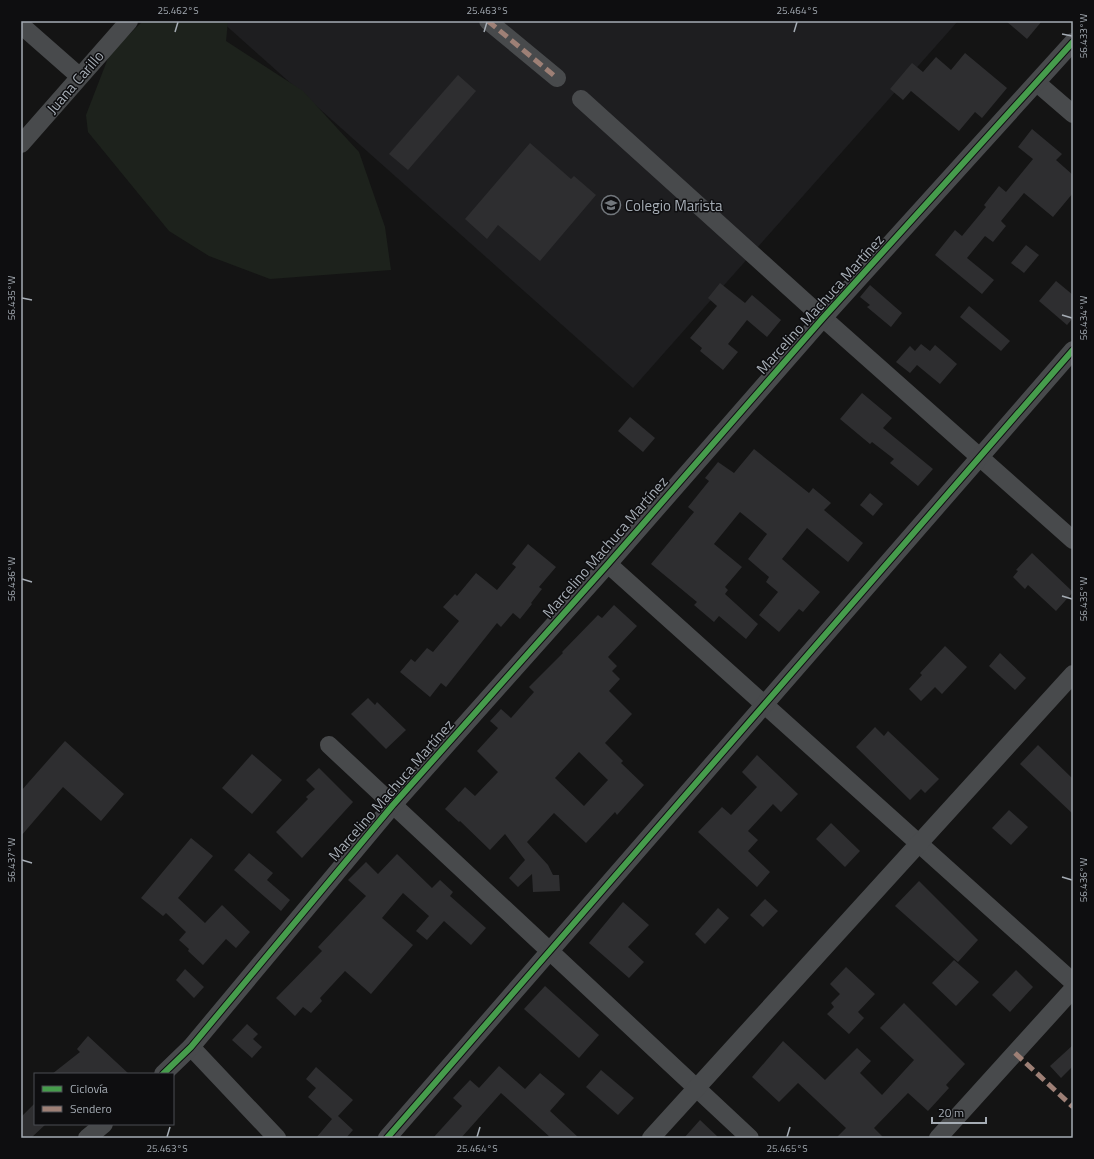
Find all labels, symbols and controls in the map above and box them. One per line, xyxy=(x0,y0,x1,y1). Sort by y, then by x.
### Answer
text: 25.462°S xyxy=(157,3,199,18)
text: 25.463°S xyxy=(466,3,508,18)
text: 25.464°S xyxy=(776,3,818,18)
text: 56.433°W xyxy=(1076,14,1091,58)
street label: Juana Carillo xyxy=(41,45,109,119)
school or university icon: Colegio Marista xyxy=(600,194,622,216)
place label: Colegio Marista xyxy=(625,194,723,217)
street label: Marcelino Machuca Martínez xyxy=(751,229,889,379)
text: 56.435°W xyxy=(4,276,19,320)
text: 56.434°W xyxy=(1076,296,1091,340)
street label: Marcelino Machuca Martínez xyxy=(537,471,673,623)
text: 56.436°W xyxy=(4,557,19,601)
text: 56.435°W xyxy=(1076,577,1091,621)
street label: Marcelino Machuca Martínez xyxy=(323,714,459,866)
text: 56.437°W xyxy=(4,838,19,882)
text: 56.436°W xyxy=(1076,858,1091,902)
legend xyxy=(34,1073,174,1125)
text: Ciclovía xyxy=(70,1079,108,1098)
text: Sendero xyxy=(70,1099,112,1118)
scale bar xyxy=(932,1099,986,1125)
text: 20 m xyxy=(938,1103,964,1122)
text: 25.463°S xyxy=(146,1141,188,1156)
text: 25.464°S xyxy=(456,1141,498,1156)
text: 25.465°S xyxy=(766,1141,808,1156)

